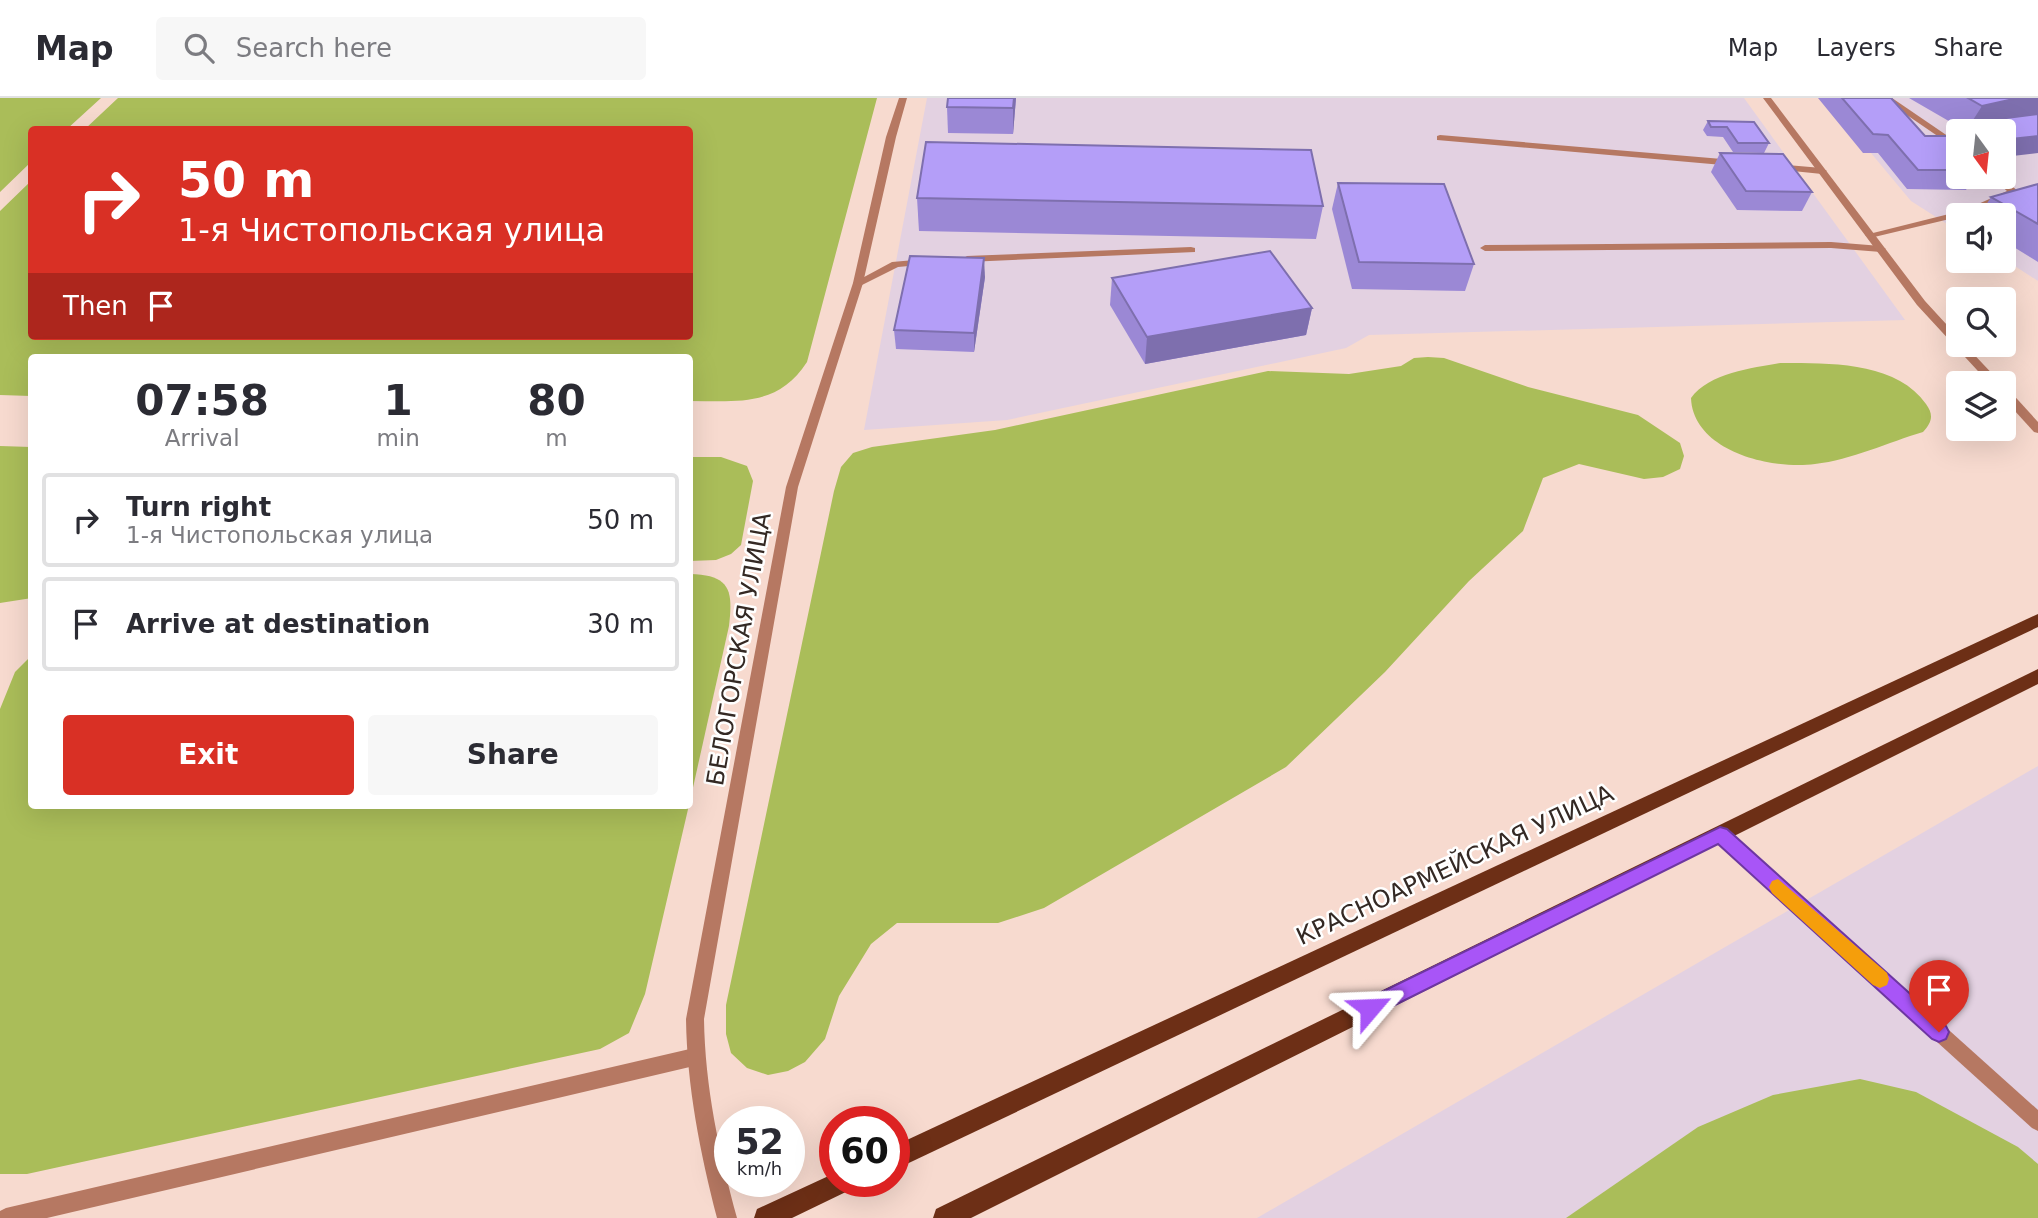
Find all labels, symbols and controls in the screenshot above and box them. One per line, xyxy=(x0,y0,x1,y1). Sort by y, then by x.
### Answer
search box xyxy=(156,17,646,80)
text: Map xyxy=(35,29,114,68)
icon: search xyxy=(180,29,218,67)
text: Search here xyxy=(236,33,392,63)
text: Map xyxy=(1728,34,1778,62)
text: Layers xyxy=(1816,34,1896,62)
text: Share xyxy=(1934,34,2003,62)
north arrow xyxy=(1946,119,2016,189)
map controls xyxy=(1946,119,2016,441)
text: 50 m xyxy=(178,152,314,209)
icon: right xyxy=(63,154,154,245)
button: sound xyxy=(1946,203,2016,273)
text: 1-я Чистопольская улица xyxy=(178,211,605,249)
icon: arrive xyxy=(142,287,180,325)
button: search xyxy=(1946,287,2016,357)
text: Then xyxy=(63,291,128,321)
button: layers xyxy=(1946,371,2016,441)
text: 07:58 xyxy=(135,376,269,425)
text: 1 xyxy=(383,376,413,425)
text: 80 xyxy=(527,376,586,425)
text: Arrival xyxy=(165,425,240,451)
text: min xyxy=(376,425,420,451)
text: m xyxy=(545,425,568,451)
text: Turn right xyxy=(126,492,271,522)
icon: right xyxy=(67,501,105,539)
text: 50 m xyxy=(587,505,654,535)
street label: БЕЛОГОРСКАЯ УЛИЦА xyxy=(701,510,777,788)
text: 1-я Чистопольская улица xyxy=(126,522,433,548)
icon: arrive xyxy=(67,605,105,643)
text: Arrive at destination xyxy=(126,609,430,639)
text: 30 m xyxy=(587,609,654,639)
button: Exit xyxy=(63,715,354,795)
button: Share xyxy=(368,715,658,795)
street label: КРАСНОАРМЕЙСКАЯ УЛИЦА xyxy=(1292,778,1618,951)
pin xyxy=(1909,960,1969,1032)
position arrow xyxy=(1333,971,1407,1045)
icon: arrive xyxy=(1920,971,1958,1009)
speed limit sign: 60 xyxy=(819,1106,910,1197)
text: 52 xyxy=(735,1122,784,1162)
text: km/h xyxy=(737,1158,782,1179)

